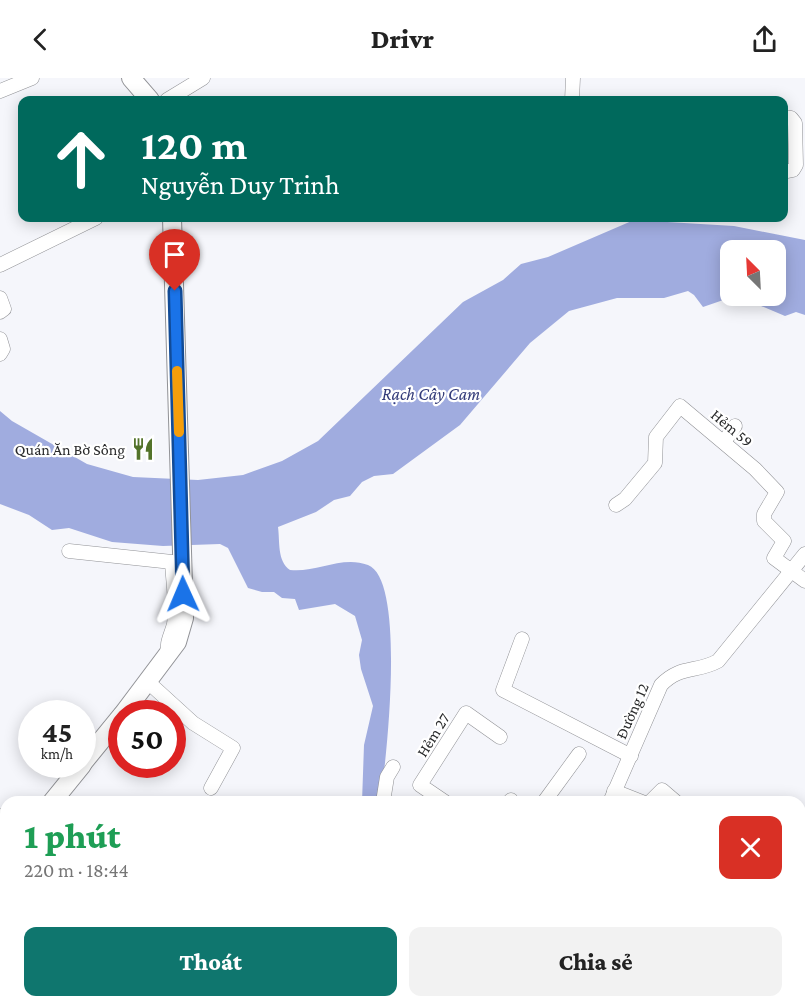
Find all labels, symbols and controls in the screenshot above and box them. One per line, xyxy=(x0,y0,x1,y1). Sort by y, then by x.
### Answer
icon: back xyxy=(24,23,57,56)
icon: share xyxy=(748,23,781,56)
text: Drivr xyxy=(371,24,434,54)
icon: ahead xyxy=(42,120,120,198)
text: 120 m xyxy=(141,121,247,168)
text: Nguyễn Duy Trinh xyxy=(141,170,340,200)
pin xyxy=(149,229,200,291)
icon: arrive xyxy=(158,238,191,271)
north arrow xyxy=(720,240,786,306)
map controls xyxy=(720,240,786,306)
water label: Rạch Cây Cam xyxy=(382,384,480,404)
street label: Hẻm 59 xyxy=(708,406,756,450)
restaurant icon: Quán Ăn Bờ Sông xyxy=(130,436,156,462)
place label: Quán Ăn Bờ Sông xyxy=(15,441,125,459)
position arrow xyxy=(151,562,215,626)
street label: Đường 12 xyxy=(612,680,653,742)
speed limit sign: 50 xyxy=(108,700,186,778)
street label: Hẻm 27 xyxy=(413,710,453,760)
text: 45 xyxy=(42,715,72,748)
text: km/h xyxy=(41,746,73,762)
text: 1 phút xyxy=(24,816,121,856)
button: close xyxy=(719,816,782,879)
text: 220 m · 18:44 xyxy=(24,859,129,881)
button: Thoát xyxy=(24,927,397,996)
button: Chia sẻ xyxy=(409,927,782,996)

